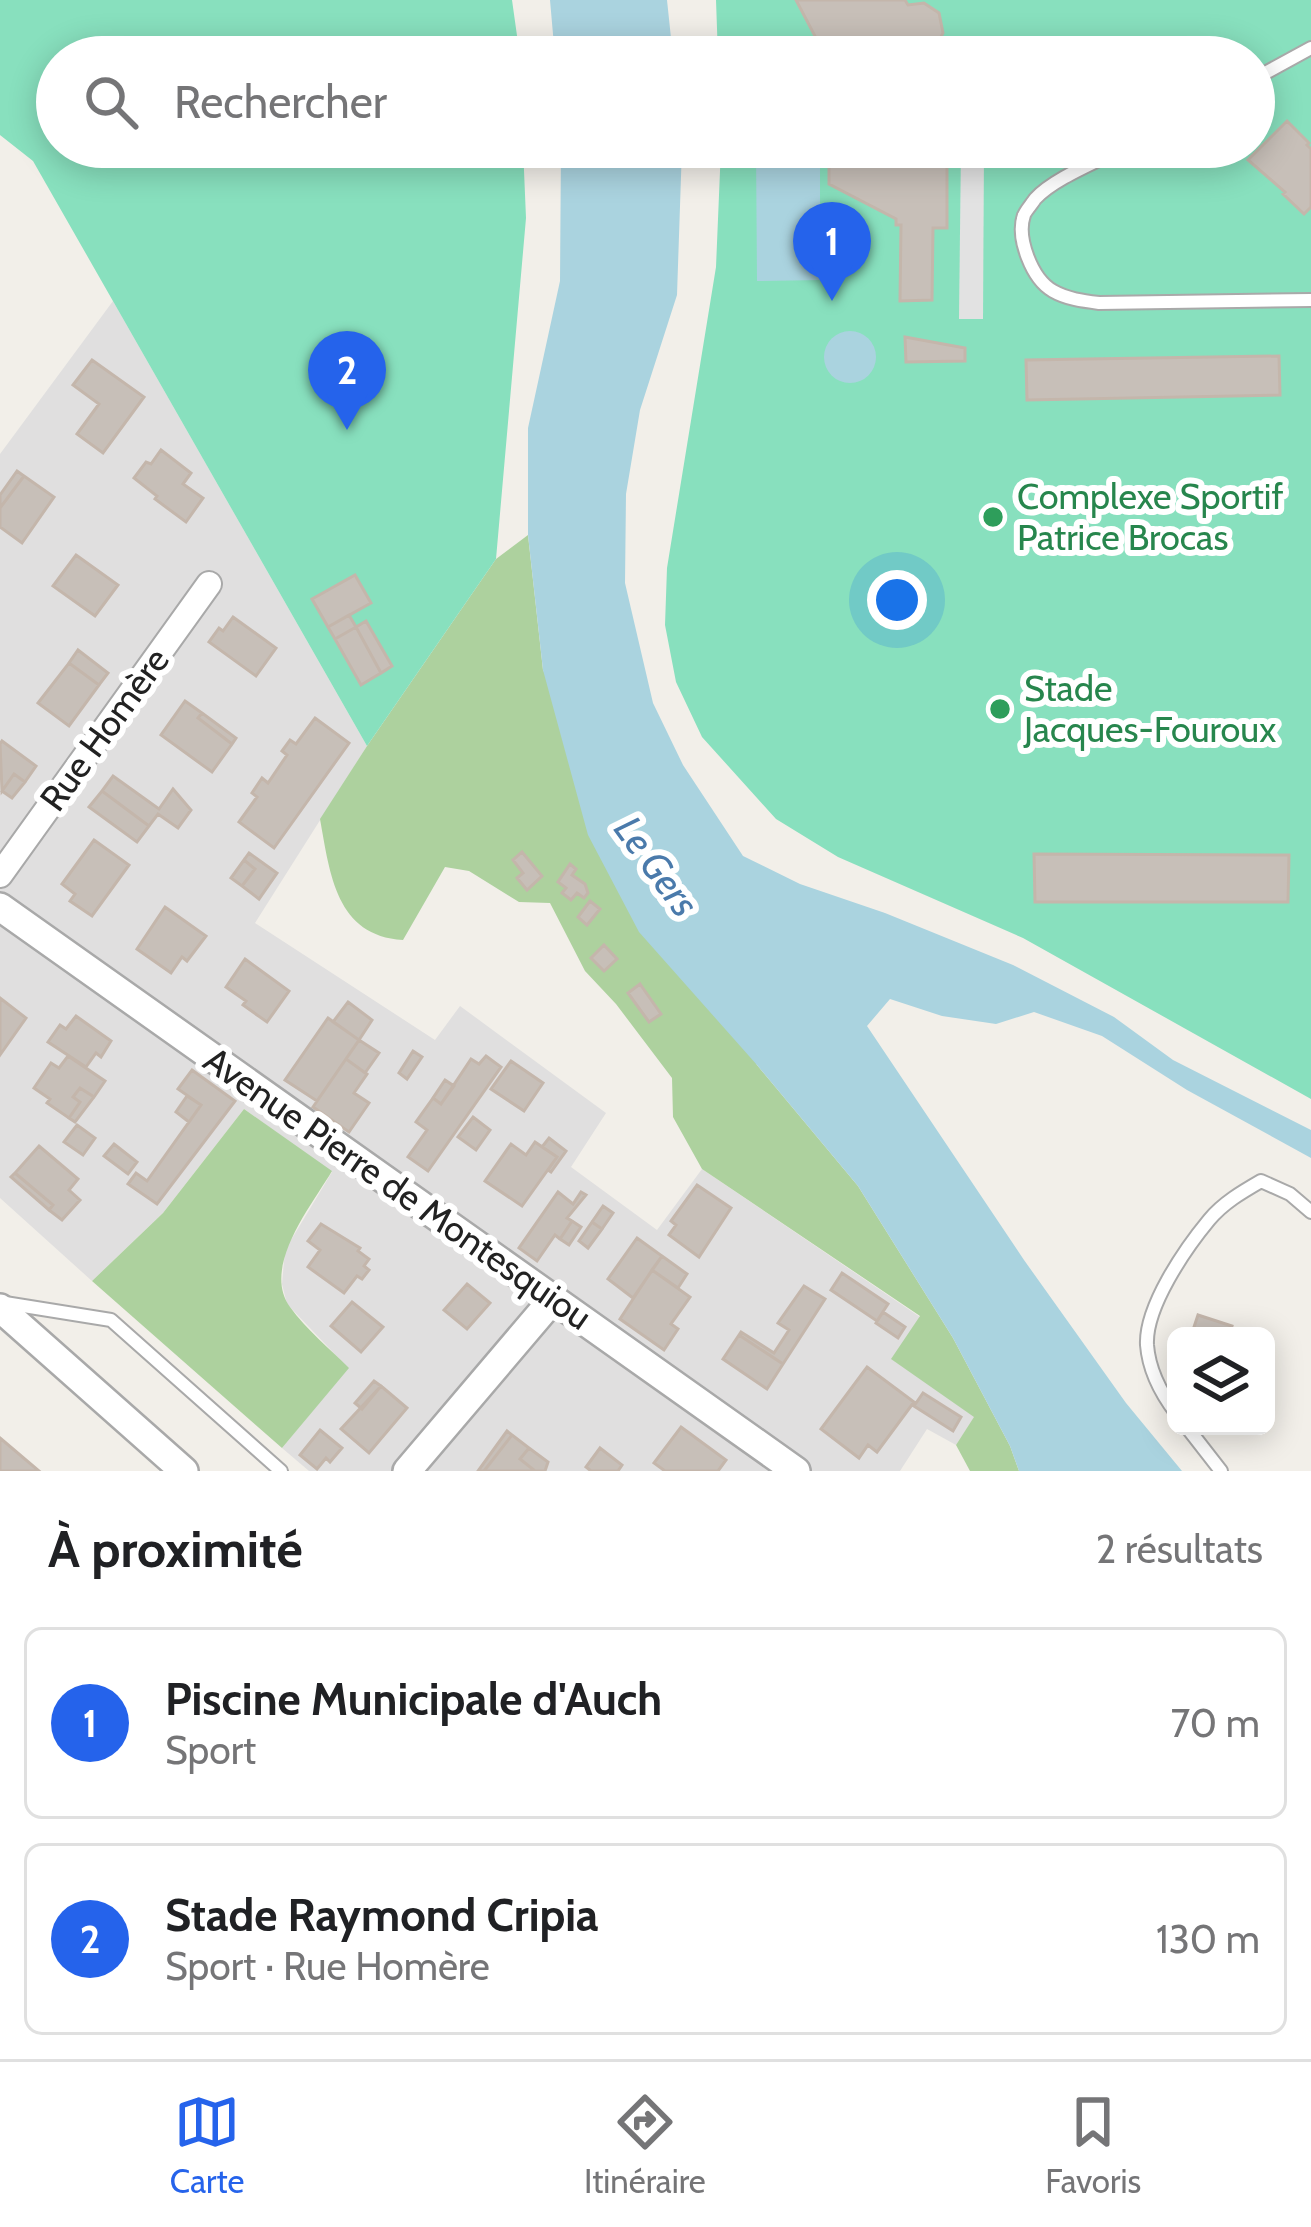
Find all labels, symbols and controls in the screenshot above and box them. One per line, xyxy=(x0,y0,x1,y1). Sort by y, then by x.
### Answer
search box xyxy=(36,36,1275,168)
icon: search xyxy=(78,69,144,135)
text: Rechercher xyxy=(174,75,387,129)
pin: 1 xyxy=(793,202,871,301)
pin: 2 xyxy=(308,331,386,430)
place label: Complexe Sportif Patrice Brocas xyxy=(1017,474,1283,559)
marker: Complexe Sportif Patrice Brocas xyxy=(980,504,1006,530)
your location xyxy=(867,570,927,630)
street label: Rue Homère xyxy=(30,639,178,819)
place label: Stade Jacques-Fouroux xyxy=(1023,666,1276,751)
marker: Stade Jacques-Fouroux xyxy=(987,696,1013,722)
water label: Le Gers xyxy=(604,806,710,926)
street label: Avenue Pierre de Montesquiou xyxy=(196,1037,600,1339)
map controls xyxy=(1167,1327,1275,1435)
button: layers xyxy=(1167,1327,1275,1435)
text: À proximité xyxy=(48,1518,303,1580)
text: 2 résultats xyxy=(1096,1525,1263,1573)
text: Piscine Municipale d'Auch xyxy=(165,1672,662,1726)
text: 1 xyxy=(83,1699,97,1747)
text: 70 m xyxy=(1171,1699,1260,1747)
text: Sport xyxy=(165,1726,256,1774)
text: Stade Raymond Cripia xyxy=(165,1888,598,1942)
text: 2 xyxy=(80,1915,100,1963)
text: 130 m xyxy=(1156,1915,1260,1963)
text: Sport · Rue Homère xyxy=(165,1942,490,1990)
tab: Carte xyxy=(170,2089,244,2201)
tab: Itinéraire xyxy=(584,2089,706,2201)
tab: Favoris xyxy=(1045,2089,1141,2201)

